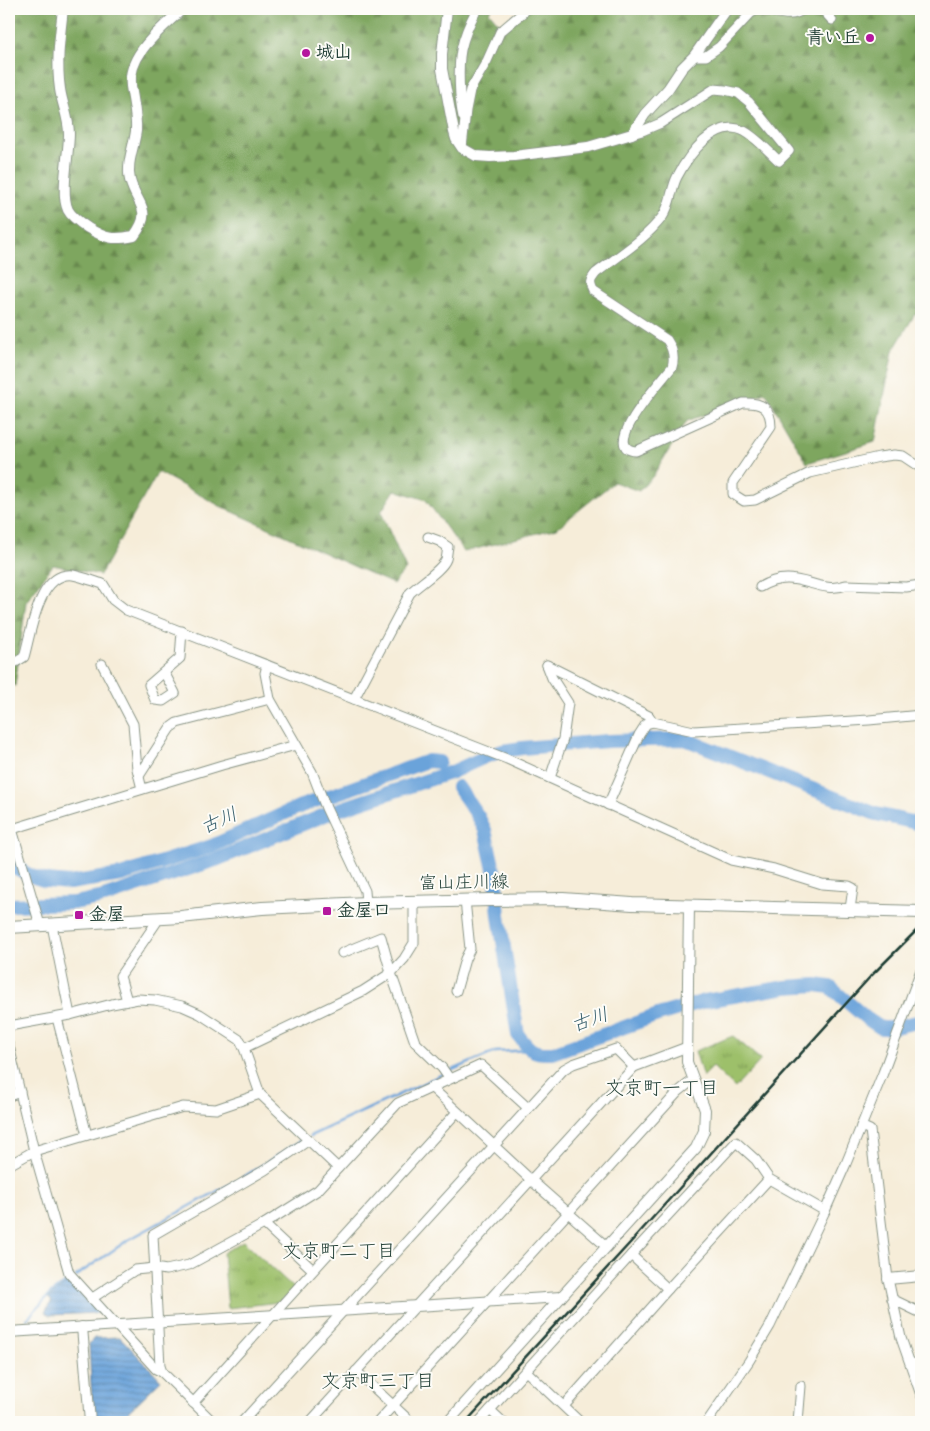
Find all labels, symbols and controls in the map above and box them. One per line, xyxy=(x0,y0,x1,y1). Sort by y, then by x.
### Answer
place label: 青い丘 xyxy=(806,26,860,50)
marker: 青い丘 xyxy=(864,32,876,44)
place label: 城山 xyxy=(316,41,352,65)
marker: 城山 xyxy=(300,47,312,59)
water label: 古川 xyxy=(197,802,241,840)
street label: 富山庄川線 xyxy=(419,870,509,896)
place label: 金屋口 xyxy=(337,899,391,923)
place label: 金屋 xyxy=(89,903,125,927)
marker: 金屋口 xyxy=(321,905,333,917)
marker: 金屋 xyxy=(73,909,85,921)
water label: 古川 xyxy=(568,1002,612,1038)
district label: 文京町一丁目 xyxy=(605,1076,719,1101)
district label: 文京町二丁目 xyxy=(282,1239,396,1264)
district label: 文京町三丁目 xyxy=(321,1369,435,1394)

